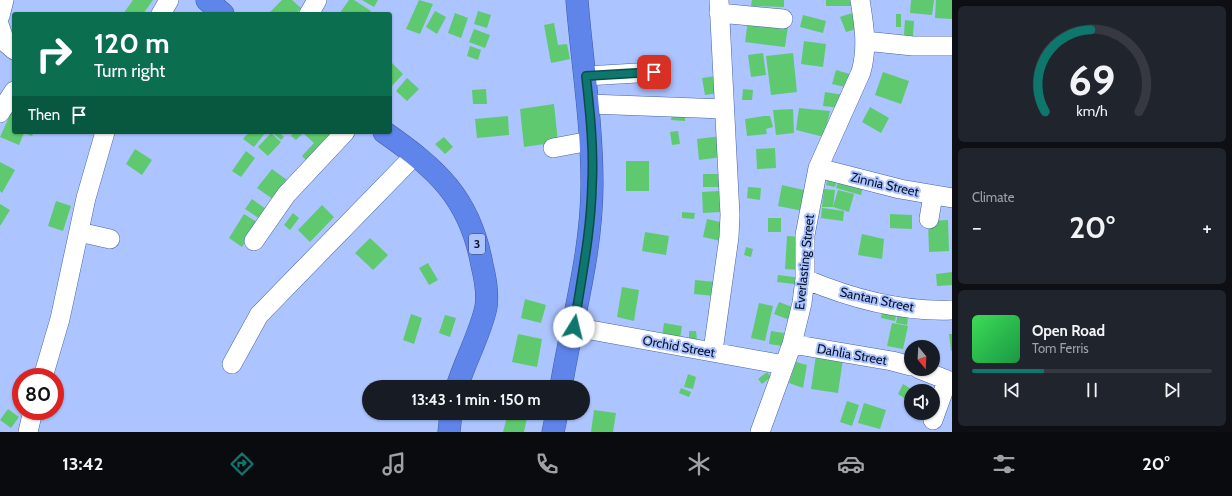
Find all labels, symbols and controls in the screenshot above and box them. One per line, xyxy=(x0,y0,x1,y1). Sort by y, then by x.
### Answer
text: 120 m xyxy=(94,26,170,60)
icon: right xyxy=(28,28,80,80)
pin xyxy=(637,55,671,89)
text: 69 xyxy=(1069,55,1115,105)
text: Turn right xyxy=(94,60,165,82)
icon: arrive xyxy=(643,61,665,83)
text: km/h xyxy=(1076,102,1108,120)
icon: arrive xyxy=(68,104,90,126)
text: Then xyxy=(28,106,60,124)
street label: Zinnia Street xyxy=(849,168,921,200)
text: Climate xyxy=(972,189,1014,205)
text: 20° xyxy=(1069,209,1115,246)
street label: Everlasting Street xyxy=(791,213,817,311)
text: − xyxy=(972,214,982,241)
text: + xyxy=(1202,214,1212,241)
road number: 3 xyxy=(469,234,485,254)
street label: Santan Street xyxy=(839,283,916,315)
position arrow xyxy=(553,306,595,348)
text: Open Road xyxy=(1032,322,1105,340)
street label: Orchid Street xyxy=(642,332,717,360)
street label: Dahlia Street xyxy=(816,340,889,368)
north arrow xyxy=(904,340,940,376)
map controls xyxy=(904,340,940,420)
text: Tom Ferris xyxy=(1032,340,1089,356)
speed limit sign: 80 xyxy=(12,368,64,420)
icon: previous xyxy=(1001,379,1023,401)
icon: pause xyxy=(1081,379,1103,401)
icon: next xyxy=(1161,379,1183,401)
button: sound xyxy=(904,384,940,420)
text: 13:43 · 1 min · 150 m xyxy=(411,391,541,409)
icon: directions xyxy=(228,450,256,478)
icon: music xyxy=(380,450,408,478)
icon: phone xyxy=(533,450,561,478)
icon: climate xyxy=(685,450,713,478)
icon: car xyxy=(837,450,865,478)
icon: filters xyxy=(990,450,1018,478)
text: 13:42 xyxy=(62,453,103,475)
text: 20° xyxy=(1142,453,1170,475)

